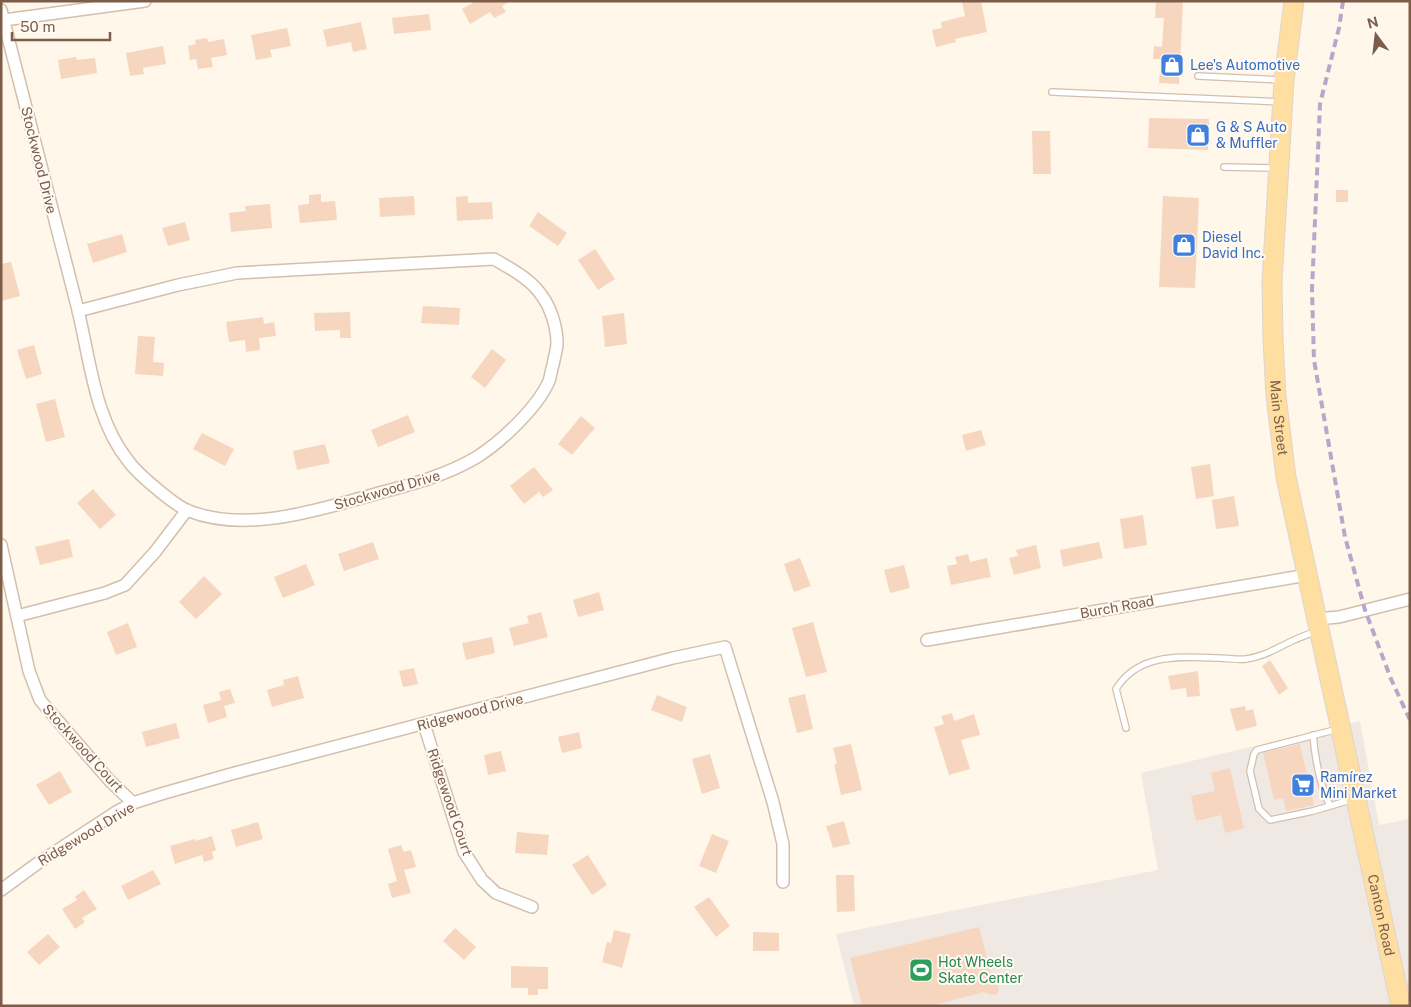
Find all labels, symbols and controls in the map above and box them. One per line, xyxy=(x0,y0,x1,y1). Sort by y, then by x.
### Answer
scale bar xyxy=(12,10,110,42)
north arrow xyxy=(1351,10,1401,60)
text: N xyxy=(1365,13,1380,32)
text: 50 m xyxy=(20,18,55,35)
shop icon: Lee's Automotive xyxy=(1159,52,1185,78)
place label: Lee's Automotive xyxy=(1190,57,1300,73)
street label: Stockwood Drive xyxy=(18,105,60,215)
place label: G & S Auto & Muffler xyxy=(1216,119,1287,151)
shop icon: G & S Auto & Muffler xyxy=(1185,122,1211,148)
place label: Diesel David Inc. xyxy=(1202,229,1264,261)
shop icon: Diesel David Inc. xyxy=(1171,232,1197,258)
street label: Main Street xyxy=(1267,379,1291,457)
street label: Stockwood Drive xyxy=(332,467,442,513)
street label: Burch Road xyxy=(1079,593,1155,621)
street label: Ridgewood Drive xyxy=(415,690,525,734)
street label: Stockwood Court xyxy=(39,701,127,795)
street label: Ridgewood Court xyxy=(424,746,476,858)
place label: Ramírez Mini Market xyxy=(1320,769,1397,801)
supermarket icon: Ramírez Mini Market xyxy=(1290,772,1316,798)
street label: Ridgewood Drive xyxy=(35,799,137,869)
street label: Canton Road xyxy=(1365,873,1398,957)
place label: Hot Wheels Skate Center xyxy=(938,954,1023,986)
sports icon: Hot Wheels Skate Center xyxy=(908,957,934,983)

